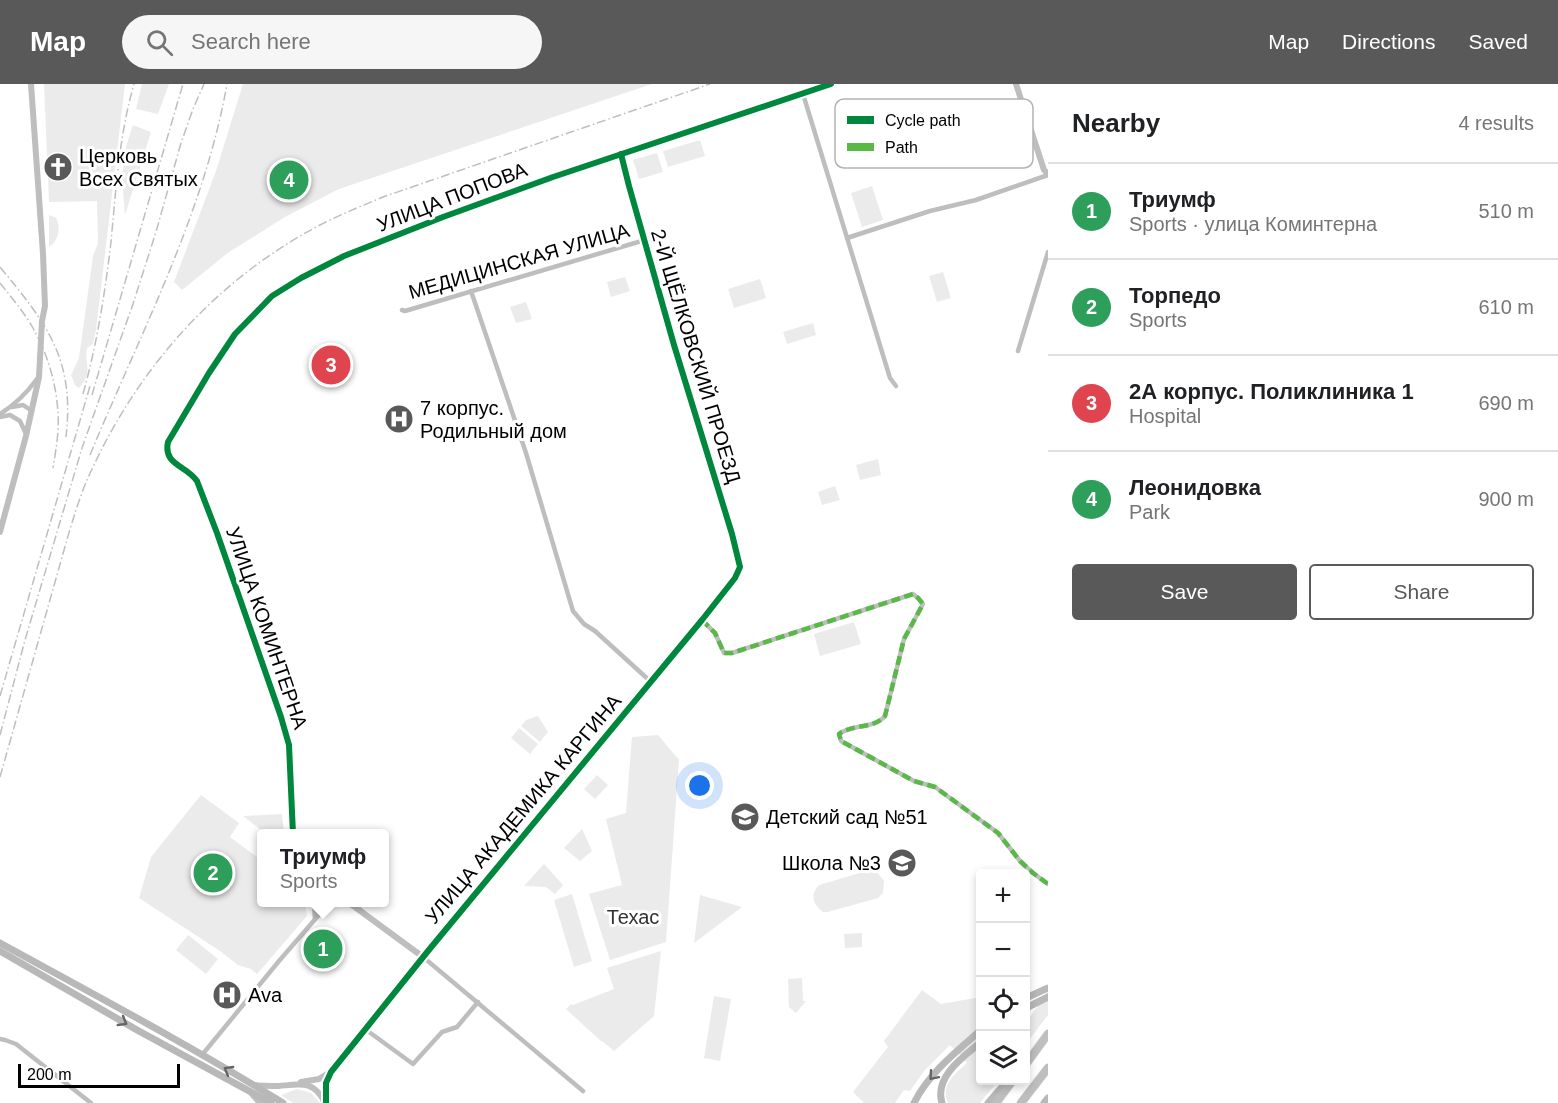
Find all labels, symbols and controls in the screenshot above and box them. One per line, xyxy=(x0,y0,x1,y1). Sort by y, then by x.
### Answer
search box xyxy=(122,15,542,69)
text: Map xyxy=(30,26,86,57)
icon: search xyxy=(143,26,176,59)
text: Search here xyxy=(191,29,311,54)
text: Map xyxy=(1268,30,1309,53)
text: Directions xyxy=(1342,30,1435,53)
text: Saved xyxy=(1468,30,1528,53)
legend xyxy=(835,99,1033,168)
text: Nearby xyxy=(1072,108,1160,138)
text: Cycle path xyxy=(885,112,961,129)
text: 4 results xyxy=(1458,112,1534,134)
text: Path xyxy=(885,139,918,156)
place label: Церковь Всех Святых xyxy=(79,145,198,190)
church icon: Церковь Всех Святых xyxy=(42,151,74,183)
pin: 4 xyxy=(270,158,308,202)
street label: УЛИЦА ПОПОВА xyxy=(374,158,531,236)
text: Триумф xyxy=(1129,187,1216,212)
text: 1 xyxy=(1086,200,1097,222)
text: 510 m xyxy=(1478,200,1534,222)
text: Sports · улица Коминтерна xyxy=(1129,213,1377,235)
street label: МЕДИЦИНСКАЯ УЛИЦА xyxy=(406,219,633,303)
street label: 2-Й ЩЁЛКОВСКИЙ ПРОЕЗД xyxy=(647,226,746,486)
text: Торпедо xyxy=(1129,283,1221,308)
text: 2 xyxy=(1086,296,1097,318)
text: 610 m xyxy=(1478,296,1534,318)
text: Sports xyxy=(1129,309,1187,331)
pin: 3 xyxy=(312,342,350,388)
text: 2А корпус. Поликлиника 1 xyxy=(1129,379,1414,404)
text: 3 xyxy=(1086,392,1097,414)
text: 690 m xyxy=(1478,392,1534,414)
place label: 7 корпус. Родильный дом xyxy=(420,397,567,442)
hospital icon: 7 корпус. Родильный дом xyxy=(383,403,415,435)
text: Hospital xyxy=(1129,405,1201,427)
text: Леонидовка xyxy=(1129,475,1261,500)
text: 4 xyxy=(1086,488,1097,510)
text: 900 m xyxy=(1478,488,1534,510)
text: Park xyxy=(1129,501,1170,523)
street label: УЛИЦА КОМИНТЕРНА xyxy=(222,524,312,733)
button: Save xyxy=(1072,564,1297,620)
button: Share xyxy=(1309,564,1534,620)
street label: УЛИЦА АКАДЕМИКА КАРГИНА xyxy=(421,690,626,928)
your location xyxy=(685,771,714,800)
school or university icon: Детский сад №51 xyxy=(729,801,761,833)
place label: Детский сад №51 xyxy=(766,806,928,828)
popup xyxy=(257,829,389,907)
text: Триумф xyxy=(280,844,366,869)
school or university icon: Школа №3 xyxy=(886,847,918,879)
pin: 2 xyxy=(194,850,232,896)
place label: Школа №3 xyxy=(782,852,881,874)
map controls xyxy=(976,869,1030,1085)
button: + xyxy=(976,869,1030,923)
text: Sports xyxy=(280,870,337,892)
park label: Техас xyxy=(607,906,659,928)
button: − xyxy=(976,923,1030,977)
pin: 1 xyxy=(304,926,342,972)
button: locate xyxy=(976,977,1030,1031)
hospital icon: Ava xyxy=(211,979,243,1011)
place label: Ava xyxy=(248,984,283,1006)
one-way arrow xyxy=(117,1014,127,1026)
button: layers xyxy=(976,1031,1030,1085)
scale bar xyxy=(18,1061,180,1088)
text: 200 m xyxy=(27,1066,71,1083)
one-way arrow xyxy=(224,1066,234,1077)
one-way arrow xyxy=(929,1069,940,1079)

